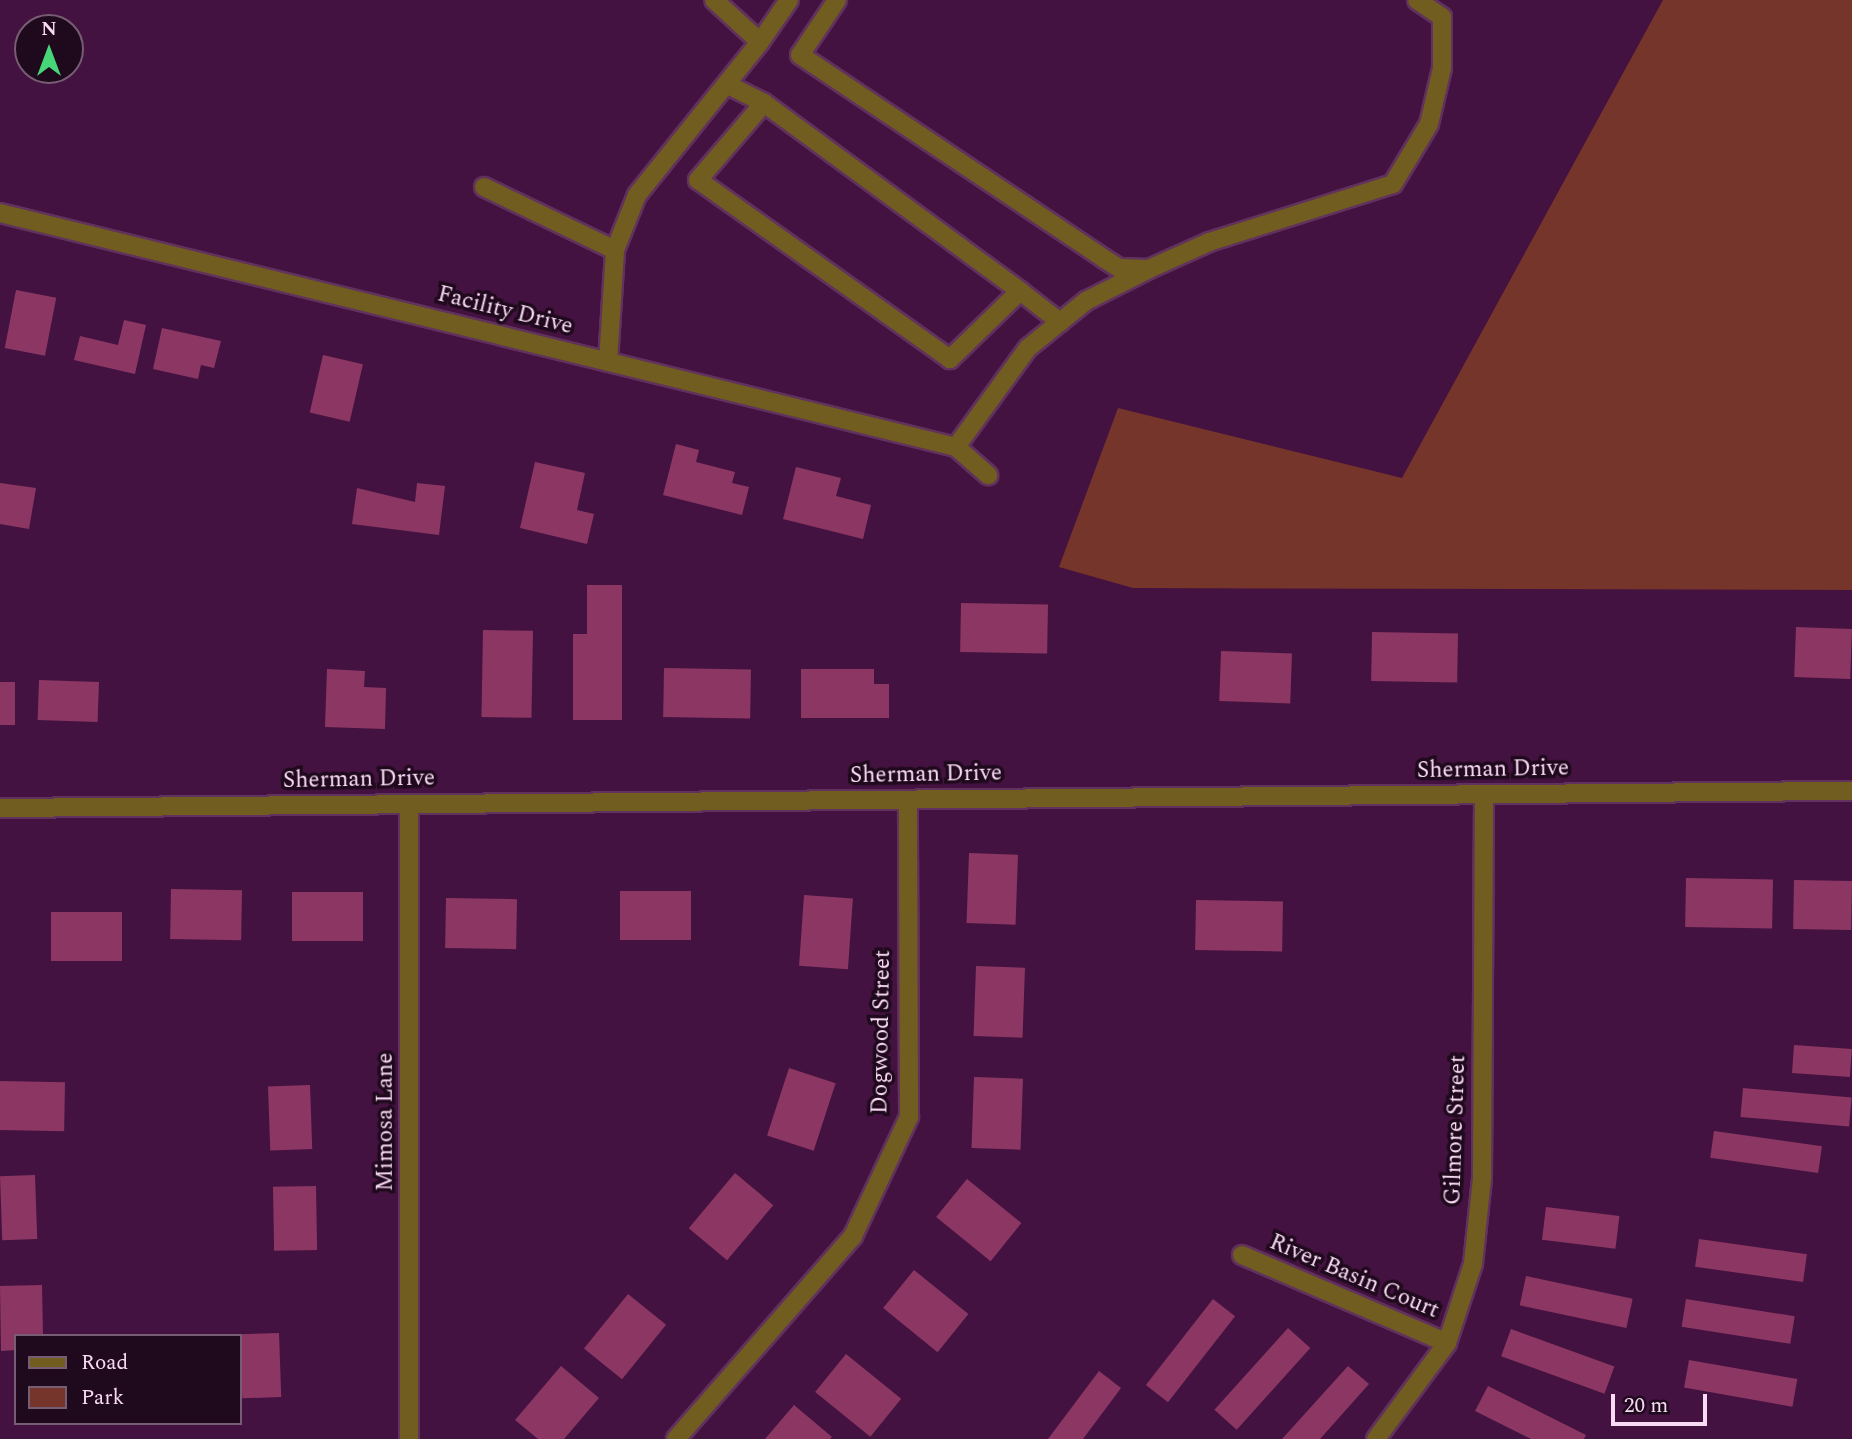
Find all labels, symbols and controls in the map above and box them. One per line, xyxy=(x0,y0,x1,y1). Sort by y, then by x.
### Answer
north arrow xyxy=(14,14,84,84)
text: N xyxy=(41,15,57,44)
street label: Facility Drive xyxy=(435,281,575,341)
street label: Sherman Drive xyxy=(1417,755,1569,785)
street label: Sherman Drive xyxy=(850,760,1002,790)
street label: Sherman Drive xyxy=(283,765,435,795)
street label: Dogwood Street xyxy=(867,950,897,1114)
street label: Mimosa Lane xyxy=(372,1053,400,1191)
street label: Gilmore Street xyxy=(1440,1054,1472,1206)
street label: River Basin Court xyxy=(1265,1229,1443,1325)
legend xyxy=(14,1334,242,1425)
text: Road xyxy=(81,1347,128,1379)
scale bar xyxy=(1614,1380,1710,1424)
text: Park xyxy=(81,1382,124,1414)
text: 20 m xyxy=(1624,1390,1668,1422)

